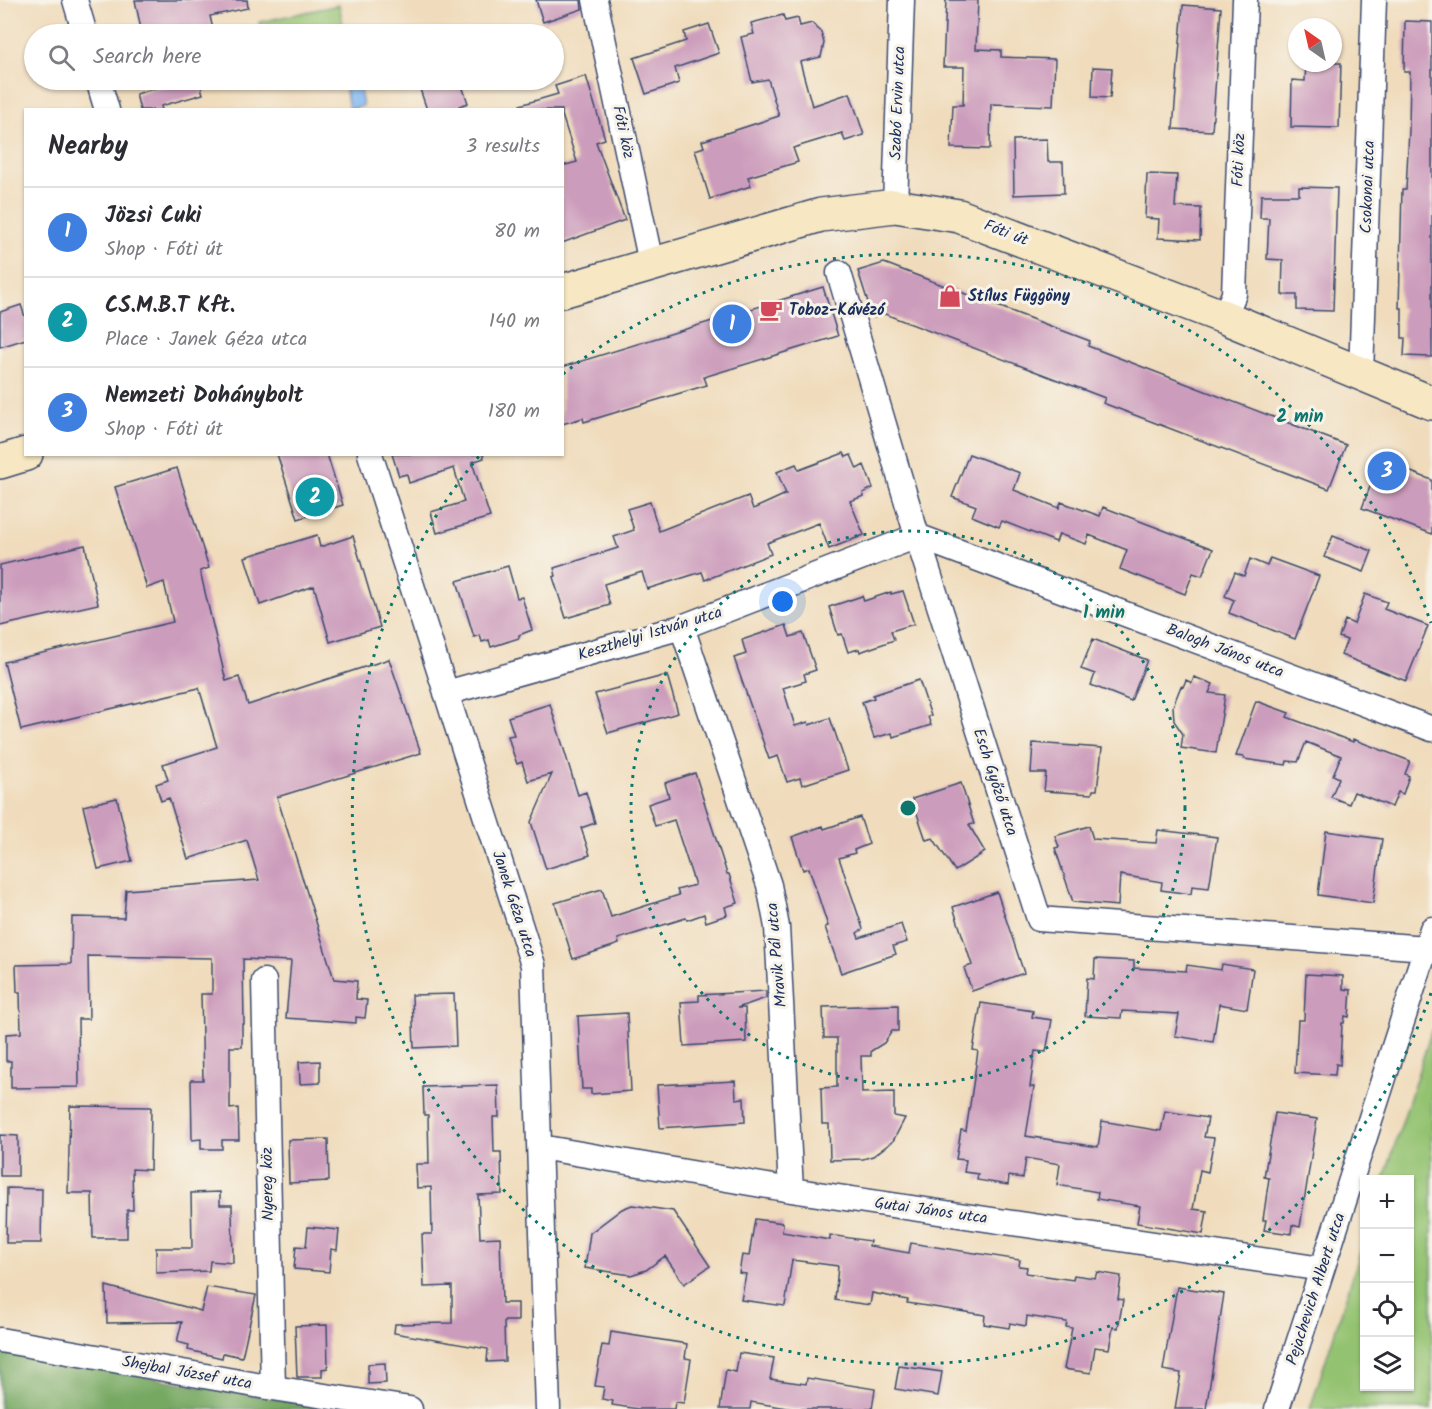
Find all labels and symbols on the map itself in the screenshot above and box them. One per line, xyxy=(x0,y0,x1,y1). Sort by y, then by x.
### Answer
north arrow xyxy=(1288,18,1342,72)
street label: Szabó Ervin utca xyxy=(884,46,912,160)
street label: Fóti köz xyxy=(605,103,641,161)
street label: Fóti köz xyxy=(1226,133,1252,187)
street label: Csokonai utca xyxy=(1354,140,1382,234)
street label: Fóti út xyxy=(980,213,1033,253)
shop icon: Stílus Függöny xyxy=(937,283,963,309)
place label: Stílus Függöny xyxy=(968,284,1071,309)
cafe icon: Toboz-Kávézó xyxy=(758,297,784,323)
place label: Toboz-Kávézó xyxy=(789,298,886,323)
pin: 1 xyxy=(712,302,752,346)
text: 2 min xyxy=(1277,403,1323,432)
pin: 3 xyxy=(1368,448,1406,494)
pin: 2 xyxy=(296,474,334,520)
your location xyxy=(768,587,797,616)
text: 1 min xyxy=(1083,599,1125,628)
street label: Keszthelyi István utca xyxy=(575,600,725,668)
street label: Balogh János utca xyxy=(1163,617,1287,685)
street label: Esch Győző utca xyxy=(966,725,1024,839)
centre of rings xyxy=(898,798,918,818)
street label: Janek Géza utca xyxy=(485,847,543,961)
street label: Mravik Pál utca xyxy=(760,902,794,1008)
street label: Nyereg köz xyxy=(255,1147,281,1221)
street label: Gutai János utca xyxy=(873,1191,989,1231)
street label: Pejachevich Albert utca xyxy=(1280,1210,1352,1368)
street label: Shejbal József utca xyxy=(120,1349,254,1397)

